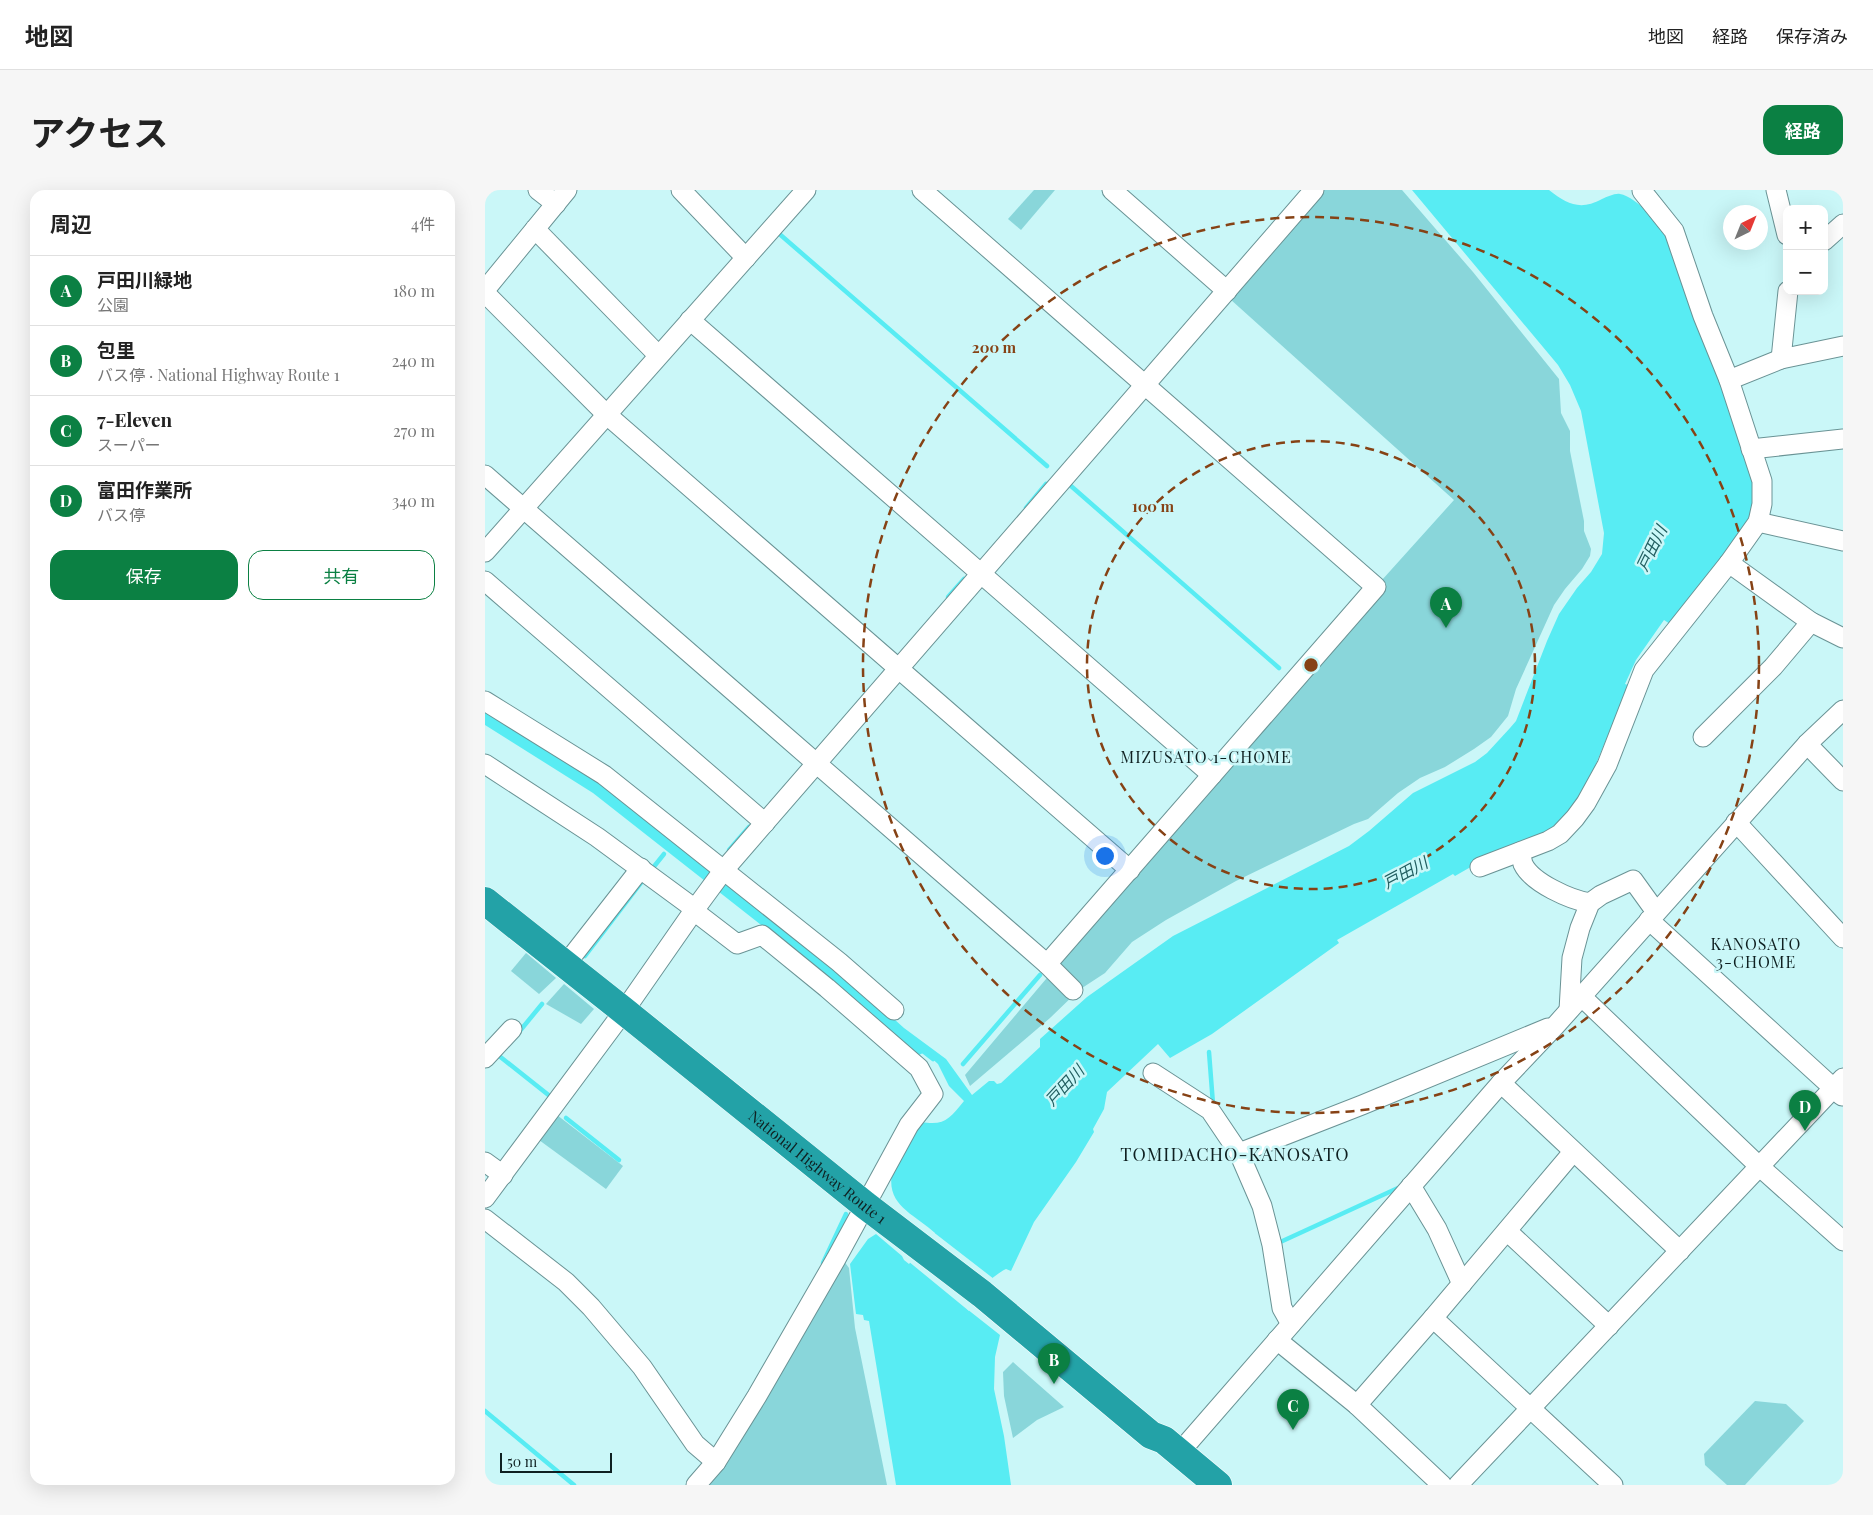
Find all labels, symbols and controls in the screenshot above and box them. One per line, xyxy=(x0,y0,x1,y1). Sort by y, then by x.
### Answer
text: 地図 xyxy=(25,19,73,51)
text: 地図 xyxy=(1648,24,1684,48)
text: 経路 xyxy=(1712,24,1748,48)
text: 保存済み xyxy=(1776,24,1848,48)
button: 経路 xyxy=(1763,105,1843,155)
text: アクセス xyxy=(30,108,168,155)
north arrow xyxy=(1723,205,1768,250)
map controls xyxy=(1783,205,1828,295)
button: + xyxy=(1783,205,1828,250)
text: 周辺 xyxy=(50,209,92,237)
text: 4件 xyxy=(411,213,435,234)
button: − xyxy=(1783,250,1828,295)
text: 戸田川緑地 xyxy=(97,266,192,292)
text: A xyxy=(61,280,71,301)
text: 180 m xyxy=(393,280,435,301)
text: 公園 xyxy=(97,294,129,315)
text: 包里 xyxy=(97,336,135,362)
text: 200 m xyxy=(972,337,1017,357)
text: B xyxy=(61,350,71,371)
text: 240 m xyxy=(392,350,435,371)
text: バス停 · National Highway Route 1 xyxy=(97,364,340,385)
text: 7-Eleven xyxy=(97,406,172,432)
text: C xyxy=(60,420,72,441)
text: 270 m xyxy=(393,420,435,441)
text: スーパー xyxy=(97,434,161,455)
text: 富田作業所 xyxy=(97,476,192,502)
text: D xyxy=(60,490,72,511)
text: 340 m xyxy=(392,490,435,511)
text: 100 m xyxy=(1132,496,1175,516)
text: バス停 xyxy=(97,504,145,525)
water label: 戸田川 xyxy=(1631,520,1672,574)
button: 保存 xyxy=(50,550,238,600)
button: 共有 xyxy=(248,550,435,600)
pin: A xyxy=(1430,587,1462,628)
centre of rings xyxy=(1302,656,1320,674)
district label: MIZUSATO 1-CHOME xyxy=(1120,746,1292,767)
your location xyxy=(1092,843,1118,869)
water label: 戸田川 xyxy=(1379,851,1433,893)
district label: KANOSATO 3-CHOME xyxy=(1711,933,1801,972)
water label: 戸田川 xyxy=(1040,1059,1089,1110)
pin: D xyxy=(1789,1090,1821,1131)
street label: National Highway Route 1 xyxy=(745,1105,891,1228)
district label: TOMIDACHO-KANOSATO xyxy=(1120,1142,1350,1166)
pin: B xyxy=(1038,1343,1070,1384)
pin: C xyxy=(1277,1389,1309,1430)
scale bar xyxy=(500,1450,613,1473)
text: 50 m xyxy=(507,1452,537,1471)

